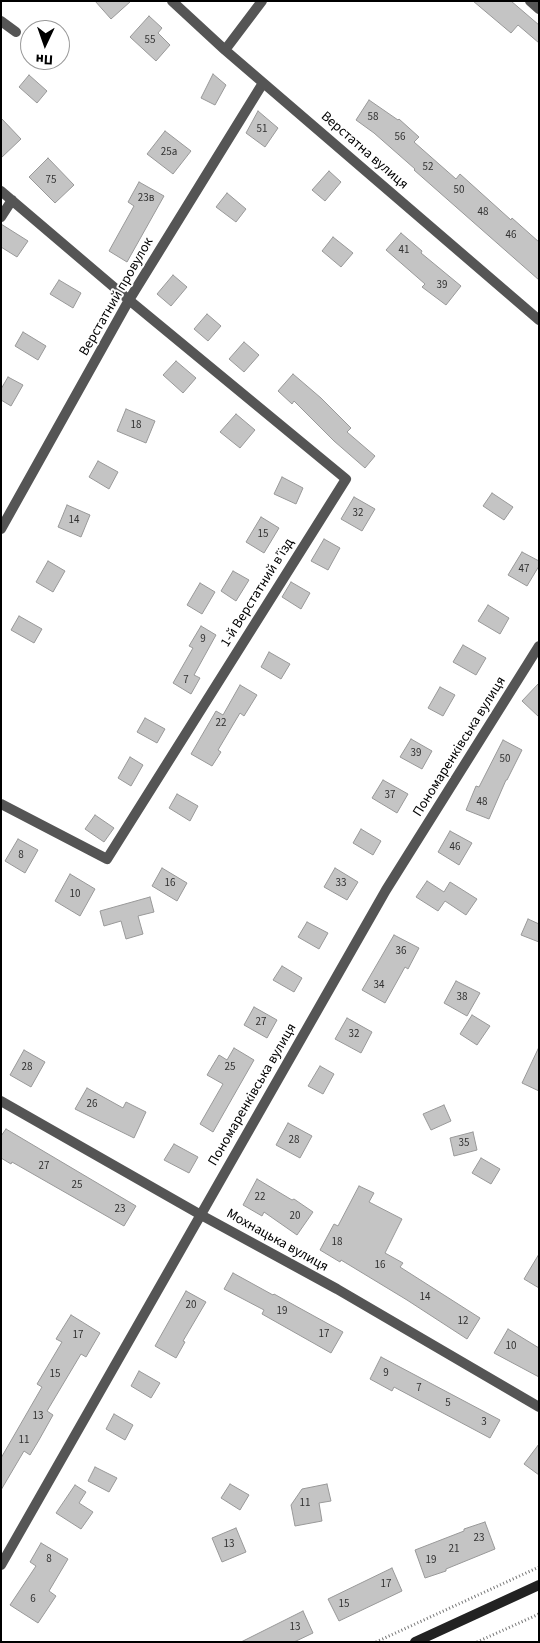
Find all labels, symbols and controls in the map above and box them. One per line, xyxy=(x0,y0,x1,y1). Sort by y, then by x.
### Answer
north arrow xyxy=(20,20,70,70)
house number: 55 xyxy=(145,34,155,48)
text: Пн xyxy=(35,49,53,69)
street label: Верстатна вулиця xyxy=(317,109,411,193)
house number: 58 xyxy=(368,111,378,125)
house number: 51 xyxy=(257,123,267,137)
house number: 56 xyxy=(395,131,405,145)
house number: 25а xyxy=(161,146,177,160)
house number: 52 xyxy=(423,161,433,175)
house number: 75 xyxy=(46,174,56,188)
house number: 50 xyxy=(454,184,464,198)
house number: 23в xyxy=(138,192,154,206)
house number: 48 xyxy=(478,206,488,220)
house number: 46 xyxy=(506,229,516,243)
street label: Верстатний провулок xyxy=(76,235,158,359)
house number: 41 xyxy=(399,244,409,258)
house number: 39 xyxy=(437,279,447,293)
house number: 18 xyxy=(131,419,141,433)
house number: 32 xyxy=(353,507,363,521)
house number: 14 xyxy=(69,514,79,528)
house number: 15 xyxy=(258,528,268,542)
street label: 1-й Верстатний в’їзд xyxy=(218,536,298,650)
house number: 47 xyxy=(519,563,529,577)
house number: 9 xyxy=(200,633,206,647)
house number: 7 xyxy=(183,674,189,688)
street label: Пономаренківська вулиця xyxy=(410,674,510,820)
house number: 22 xyxy=(216,717,226,731)
house number: 39 xyxy=(411,747,421,761)
house number: 50 xyxy=(500,753,510,767)
house number: 37 xyxy=(385,789,395,803)
house number: 48 xyxy=(477,796,487,810)
house number: 46 xyxy=(450,841,460,855)
house number: 8 xyxy=(18,849,24,863)
house number: 16 xyxy=(165,877,175,891)
house number: 33 xyxy=(336,877,346,891)
house number: 10 xyxy=(70,888,80,902)
house number: 36 xyxy=(396,945,406,959)
house number: 34 xyxy=(374,979,384,993)
house number: 38 xyxy=(457,991,467,1005)
house number: 27 xyxy=(256,1016,266,1030)
street label: Пономаренківська вулиця xyxy=(205,1021,301,1169)
house number: 32 xyxy=(349,1028,359,1042)
house number: 28 xyxy=(22,1061,32,1075)
house number: 25 xyxy=(225,1061,235,1075)
house number: 26 xyxy=(87,1098,97,1112)
house number: 28 xyxy=(289,1134,299,1148)
house number: 35 xyxy=(459,1137,469,1151)
house number: 27 xyxy=(39,1160,49,1174)
house number: 25 xyxy=(72,1179,82,1193)
house number: 22 xyxy=(255,1191,265,1205)
house number: 23 xyxy=(115,1203,125,1217)
street label: Мохнацька вулиця xyxy=(223,1206,331,1276)
house number: 20 xyxy=(290,1210,300,1224)
house number: 18 xyxy=(332,1236,342,1250)
house number: 16 xyxy=(375,1259,385,1273)
house number: 14 xyxy=(420,1291,430,1305)
house number: 20 xyxy=(186,1299,196,1313)
house number: 19 xyxy=(277,1305,287,1319)
house number: 12 xyxy=(458,1315,468,1329)
house number: 17 xyxy=(319,1328,329,1342)
house number: 17 xyxy=(73,1329,83,1343)
house number: 10 xyxy=(506,1340,516,1354)
house number: 9 xyxy=(383,1367,389,1381)
house number: 15 xyxy=(50,1368,60,1382)
house number: 7 xyxy=(416,1382,422,1396)
house number: 5 xyxy=(445,1397,451,1411)
house number: 13 xyxy=(33,1410,43,1424)
house number: 3 xyxy=(481,1416,487,1430)
house number: 11 xyxy=(19,1434,29,1448)
house number: 11 xyxy=(300,1497,310,1511)
house number: 23 xyxy=(474,1532,484,1546)
house number: 13 xyxy=(224,1538,234,1552)
house number: 21 xyxy=(449,1543,459,1557)
house number: 8 xyxy=(46,1553,52,1567)
house number: 19 xyxy=(426,1554,436,1568)
house number: 17 xyxy=(381,1578,391,1592)
house number: 6 xyxy=(30,1593,36,1607)
house number: 15 xyxy=(339,1598,349,1612)
house number: 13 xyxy=(290,1621,300,1635)

